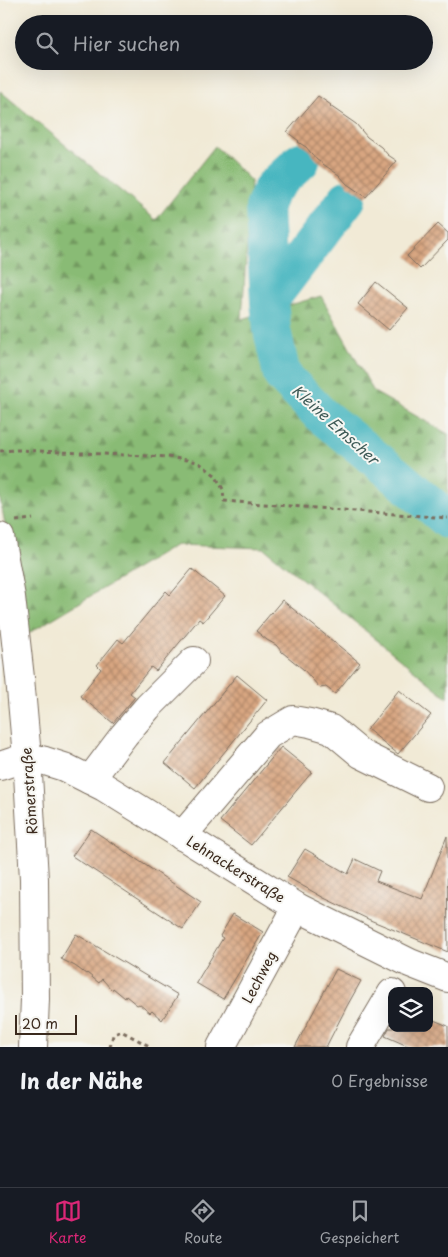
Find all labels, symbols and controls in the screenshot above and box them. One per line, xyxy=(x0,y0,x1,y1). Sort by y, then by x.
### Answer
search box xyxy=(15,15,433,70)
icon: search xyxy=(33,29,61,57)
text: Hier suchen xyxy=(73,29,180,57)
water label: Kleine Emscher xyxy=(287,379,386,471)
street label: Römerstraße xyxy=(15,747,43,835)
street label: Lehnackerstraße xyxy=(183,830,289,908)
street label: Lechweg xyxy=(236,947,282,1007)
map controls xyxy=(388,987,433,1032)
button: layers xyxy=(388,987,433,1032)
scale bar xyxy=(15,1012,78,1035)
text: 20 m xyxy=(22,1013,58,1034)
text: In der Nähe xyxy=(20,1064,142,1096)
text: 0 Ergebnisse xyxy=(331,1068,428,1092)
tab: Karte xyxy=(49,1197,87,1248)
tab: Route xyxy=(184,1197,222,1248)
tab: Gespeichert xyxy=(320,1197,399,1248)

